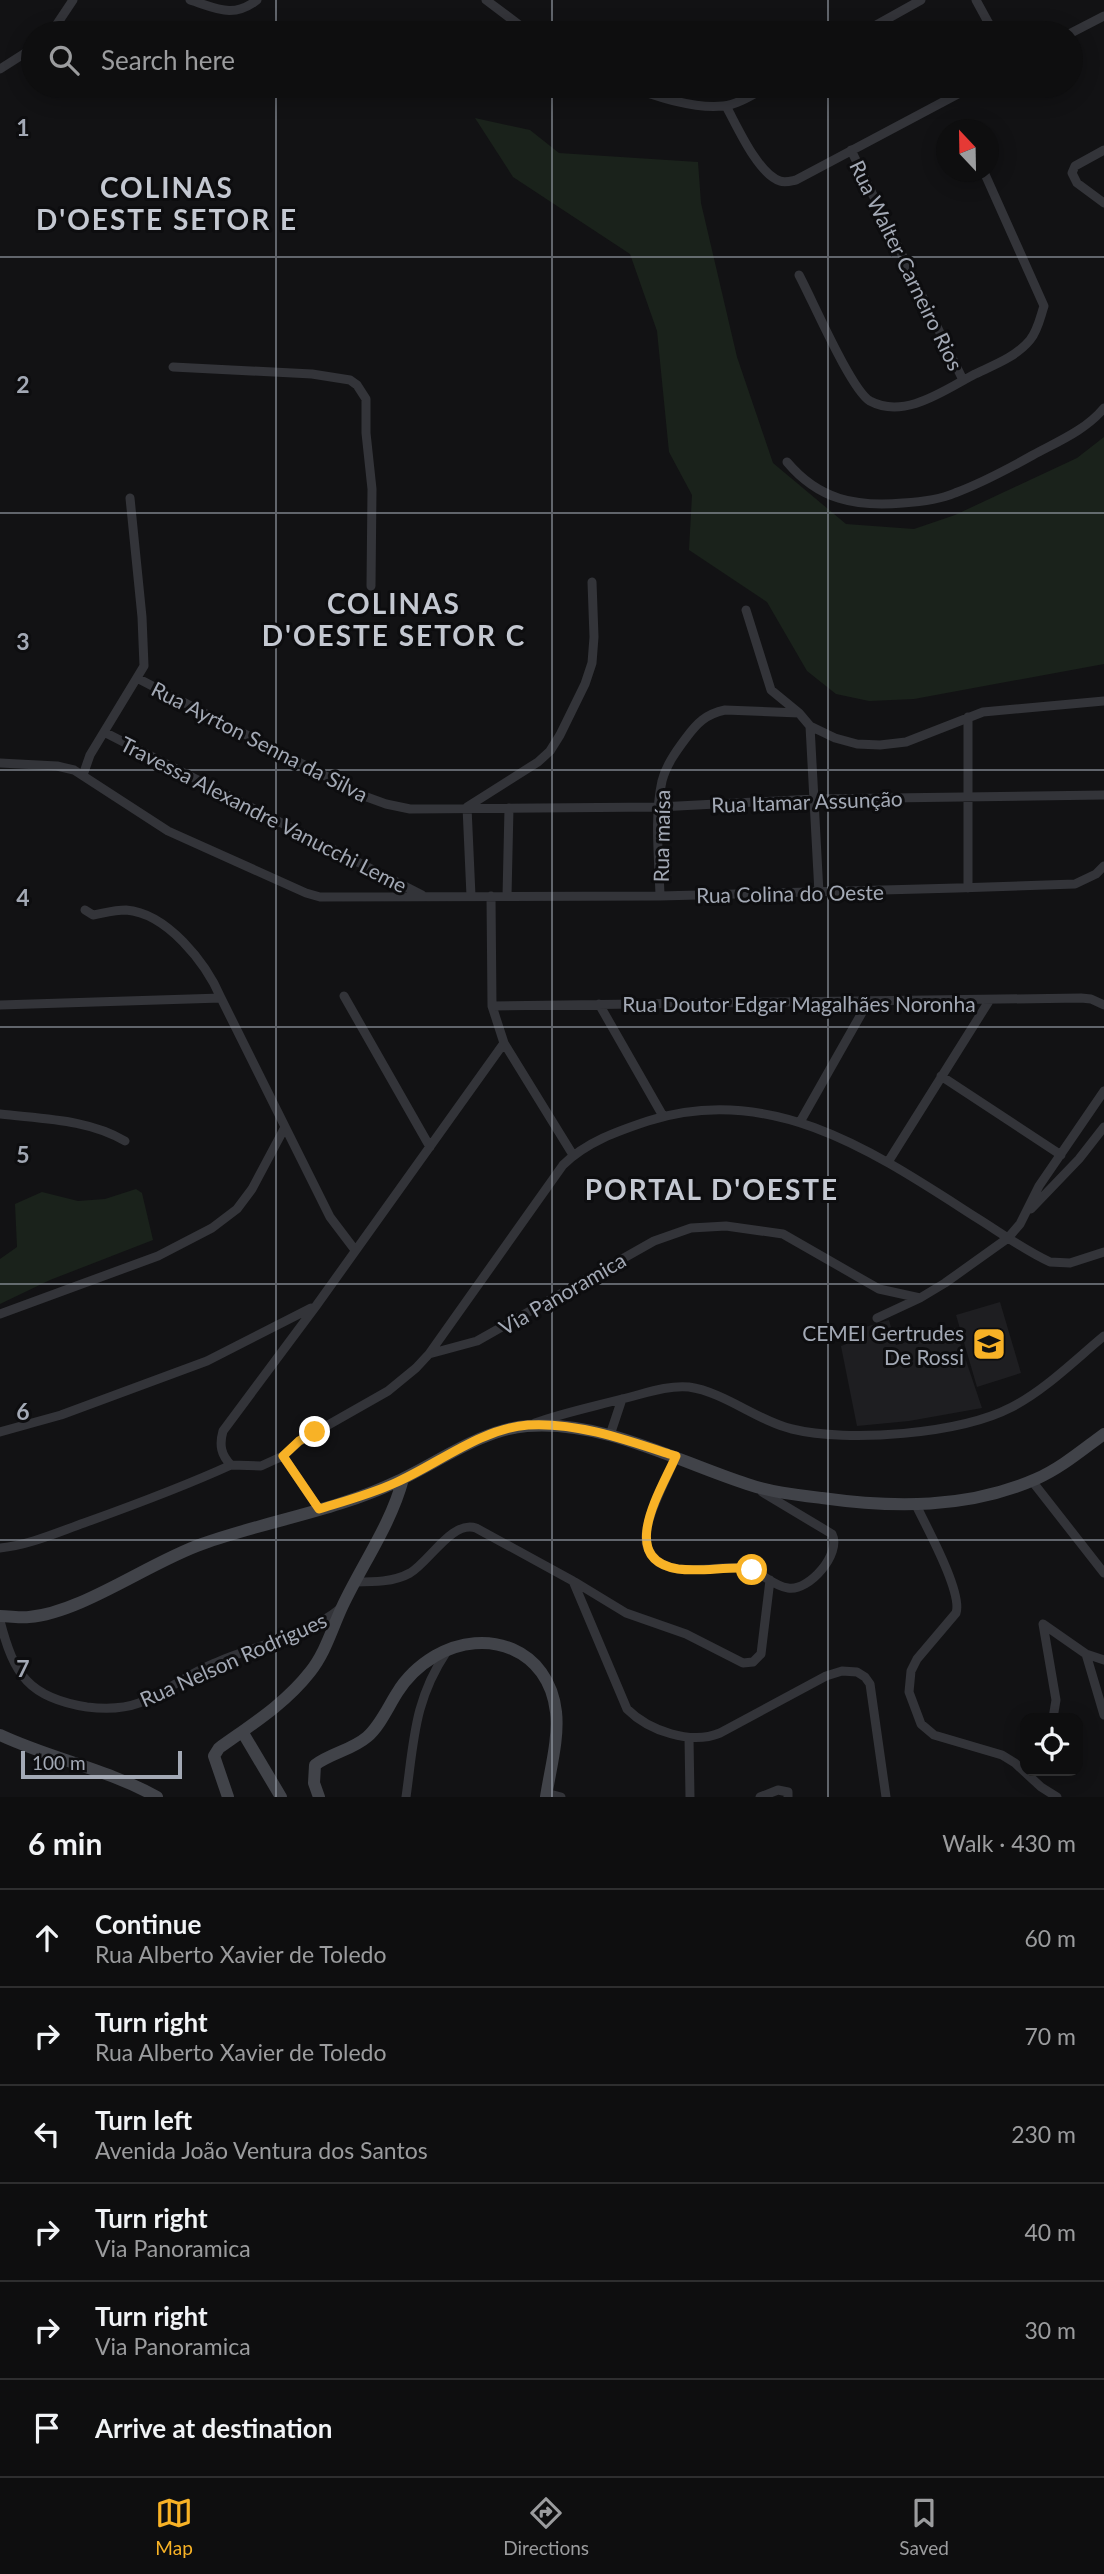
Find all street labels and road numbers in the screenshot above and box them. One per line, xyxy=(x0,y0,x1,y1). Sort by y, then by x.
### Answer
street label: Rua Walter Carneiro Rios xyxy=(845,156,969,374)
street label: Rua Ayrton Senna da Silva xyxy=(148,676,372,806)
street label: Travessa Alexandre Vanucchi Leme xyxy=(117,731,411,897)
street label: Rua Itamar Assunção xyxy=(711,785,903,817)
street label: Rua maísa xyxy=(648,790,674,882)
street label: Rua Colina do Oeste xyxy=(696,879,884,907)
street label: Rua Doutor Edgar Magalhães Noronha xyxy=(622,991,976,1016)
street label: Via Panoramica xyxy=(494,1247,630,1339)
street label: Rua Nelson Rodrigues xyxy=(136,1607,330,1711)

